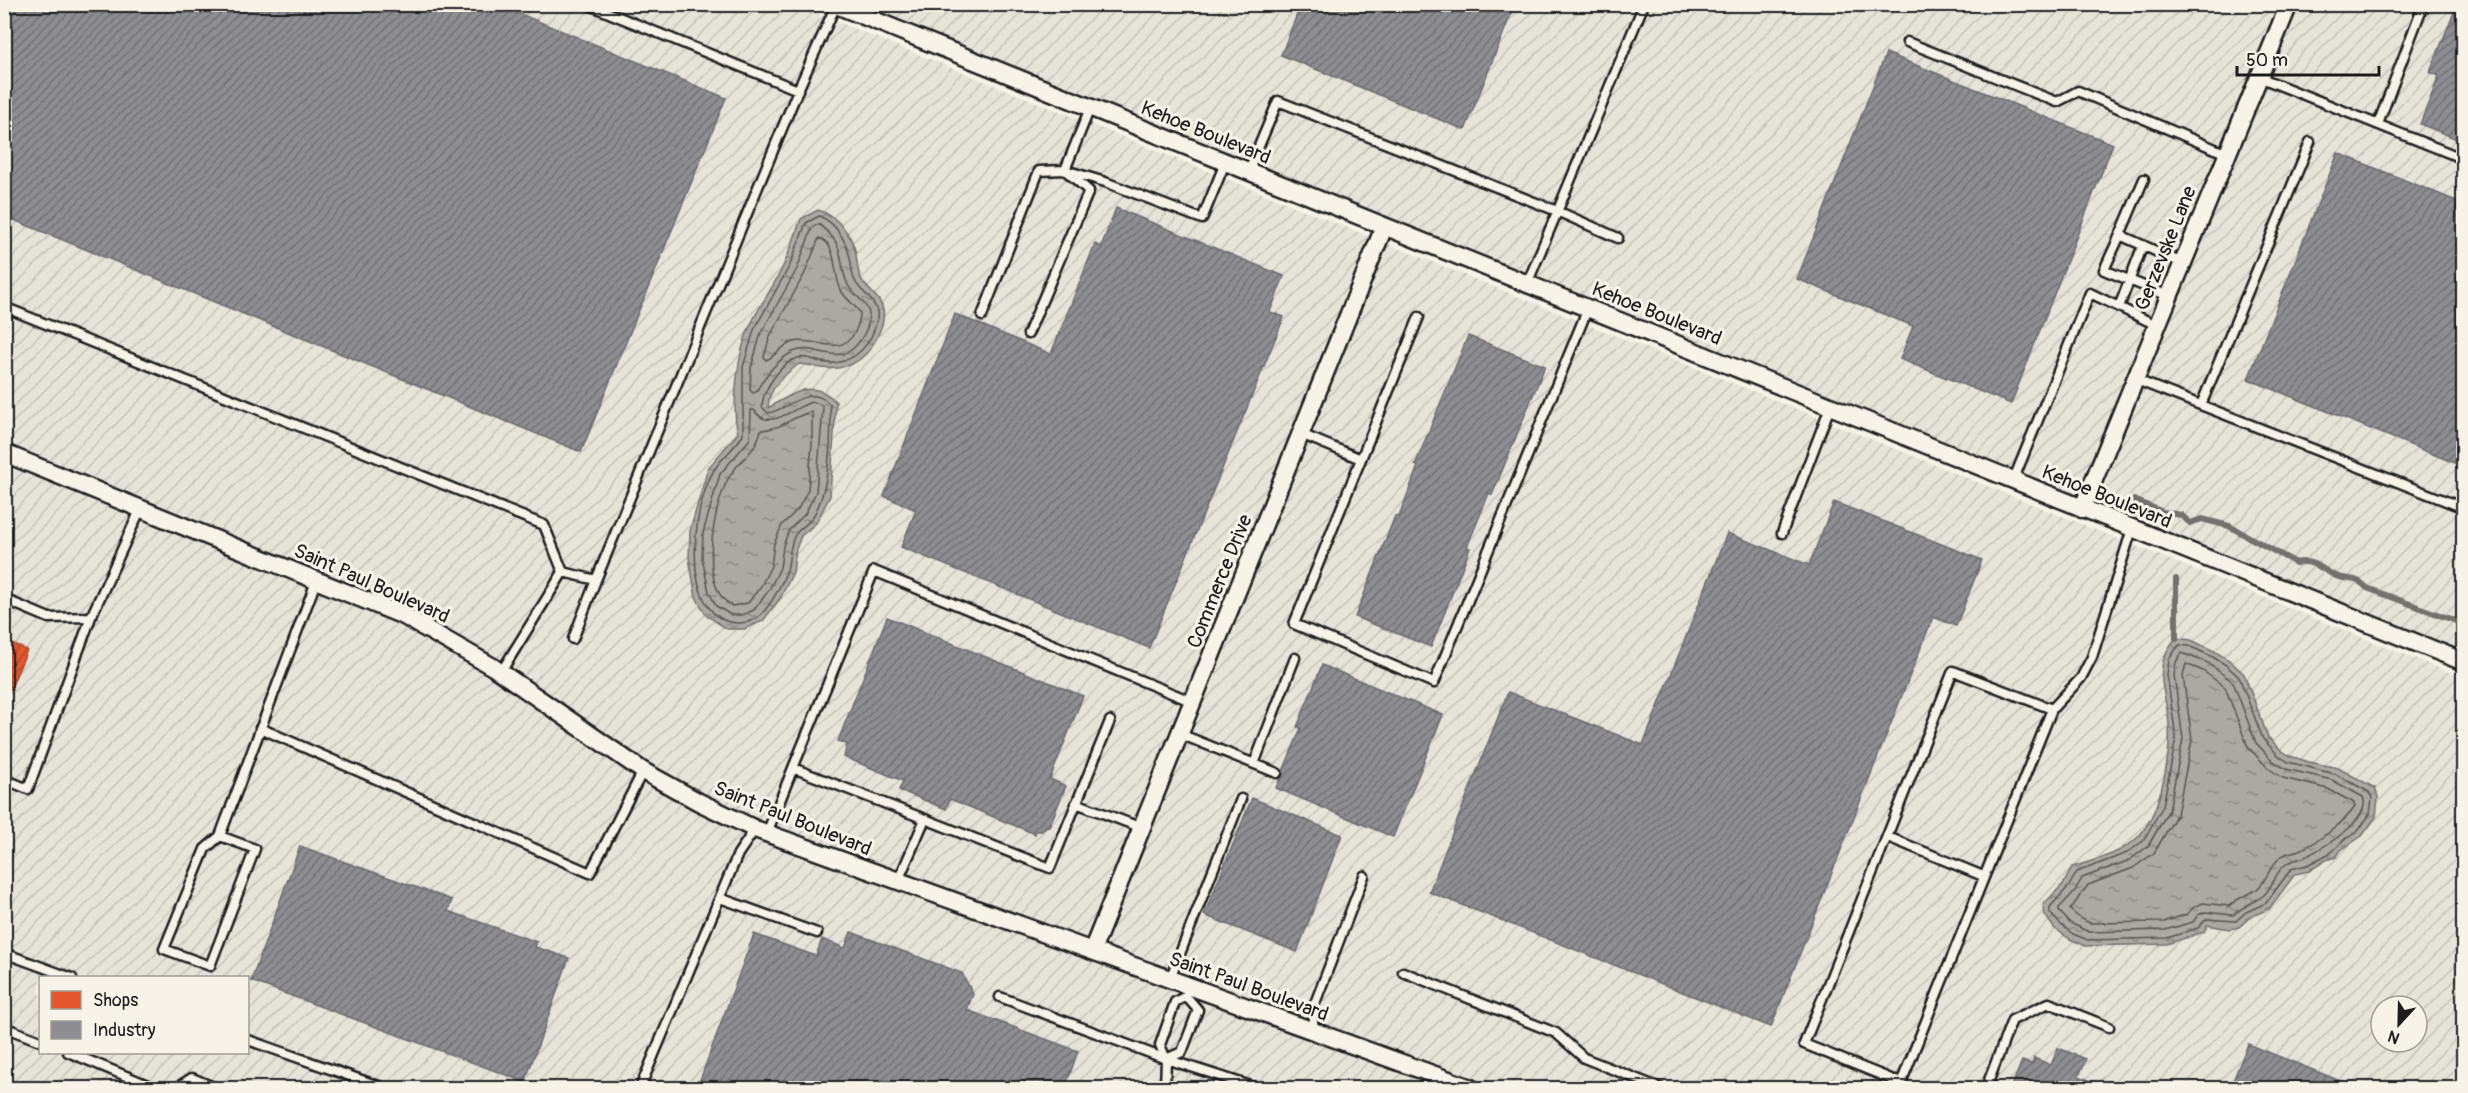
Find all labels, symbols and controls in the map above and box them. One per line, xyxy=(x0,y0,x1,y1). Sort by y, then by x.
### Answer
scale bar xyxy=(2237,39,2380,77)
text: 50 m xyxy=(2246,49,2288,72)
street label: Kehoe Boulevard xyxy=(1137,95,1274,170)
street label: Gerzevske Lane xyxy=(2129,182,2202,314)
street label: Kehoe Boulevard xyxy=(1588,276,1725,351)
street label: Kehoe Boulevard xyxy=(2038,459,2175,534)
street label: Commerce Drive xyxy=(1181,511,1258,652)
street label: Saint Paul Boulevard xyxy=(290,538,453,629)
street label: Saint Paul Boulevard xyxy=(710,775,875,861)
street label: Saint Paul Boulevard xyxy=(1166,946,1332,1027)
legend xyxy=(39,976,249,1054)
text: Shops xyxy=(93,989,138,1012)
north arrow xyxy=(2369,994,2429,1054)
text: Industry xyxy=(93,1019,156,1042)
text: N xyxy=(2385,1026,2403,1048)

